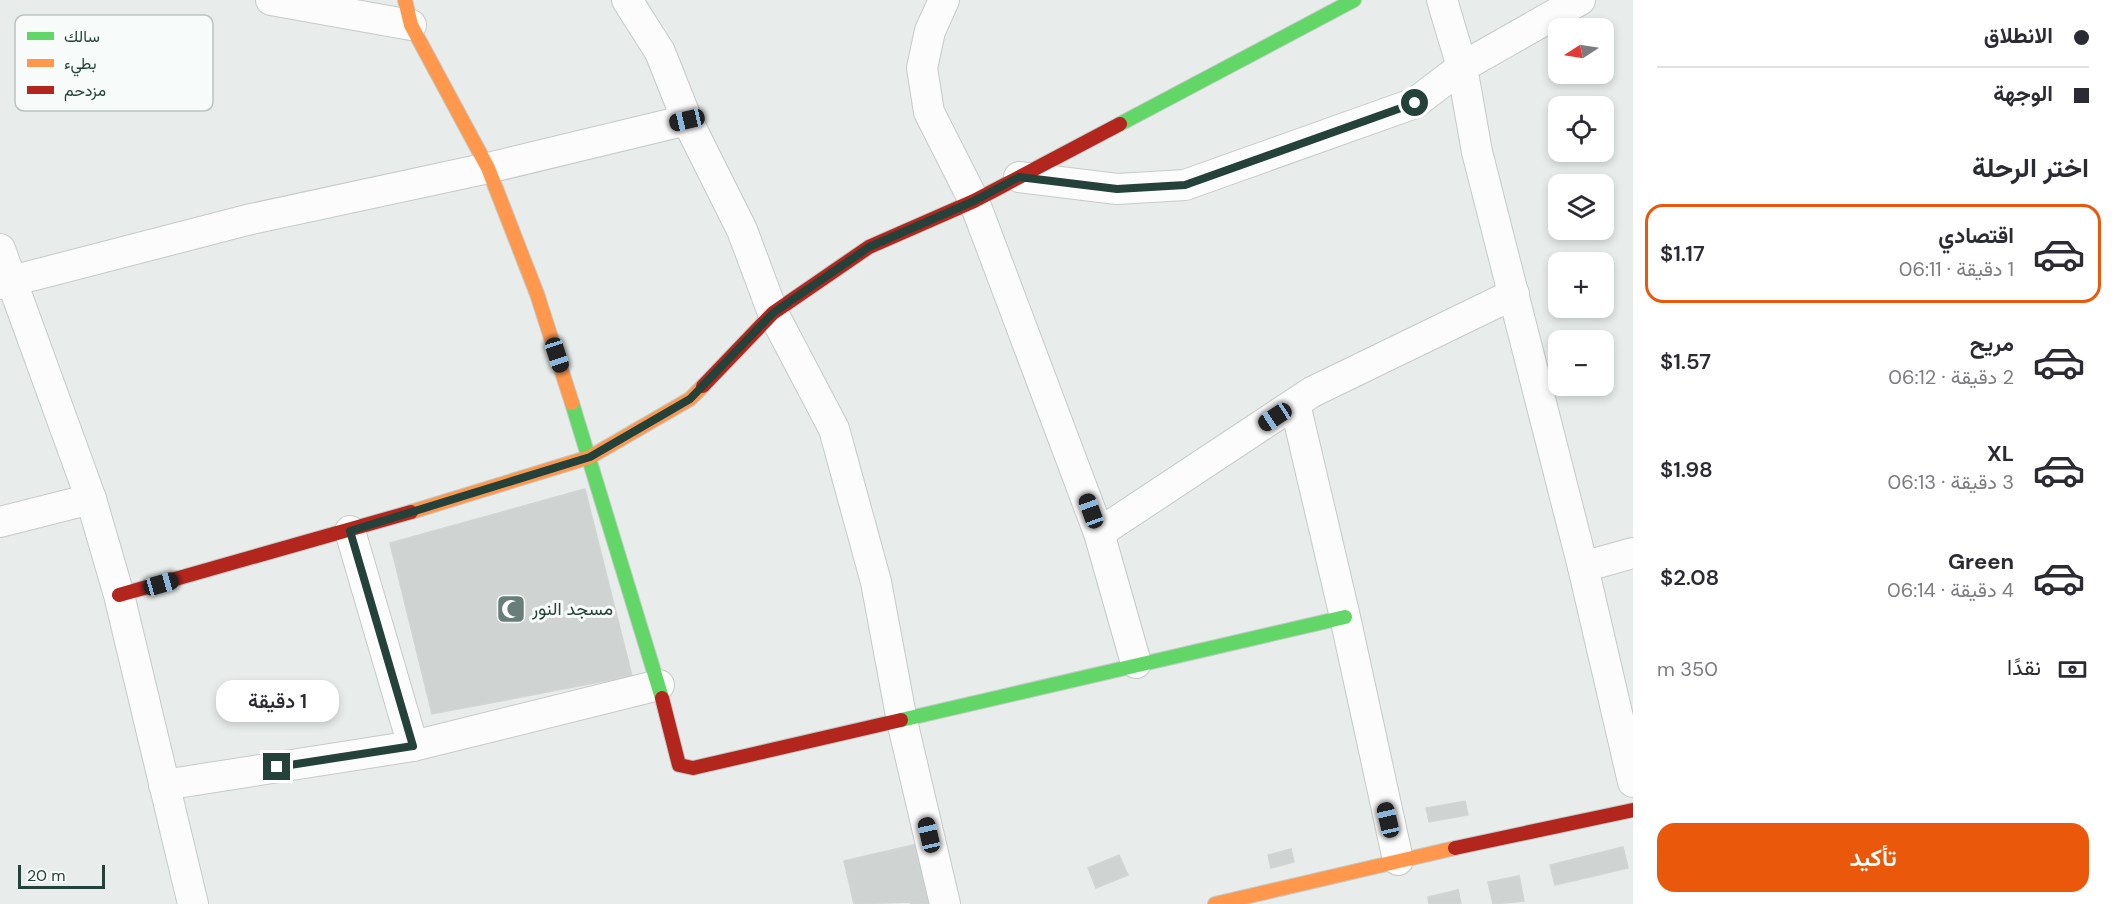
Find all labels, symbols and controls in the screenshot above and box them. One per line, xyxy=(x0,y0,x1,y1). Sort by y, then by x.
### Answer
legend xyxy=(15,15,213,111)
north arrow xyxy=(1548,18,1614,84)
map controls xyxy=(1548,18,1614,396)
text: الانطلاق xyxy=(1984,21,2053,50)
text: سالك xyxy=(64,26,100,47)
text: بطيء xyxy=(64,53,96,77)
text: الوجهة xyxy=(1993,79,2053,108)
text: مزدحم xyxy=(64,80,106,101)
route start xyxy=(1401,89,1428,116)
button: locate xyxy=(1548,96,1614,162)
car xyxy=(667,107,707,133)
text: اختر الرحلة xyxy=(1972,150,2089,185)
button: layers xyxy=(1548,174,1614,240)
text: اقتصادي xyxy=(1938,221,2014,250)
icon: car xyxy=(2032,227,2086,281)
text: $1.17 xyxy=(1660,239,1705,268)
button: + xyxy=(1548,252,1614,318)
text: 1 دقيقة · 06:11 xyxy=(1899,256,2014,282)
text: مريح xyxy=(1970,329,2014,358)
button: − xyxy=(1548,330,1614,396)
car xyxy=(543,335,571,375)
icon: car xyxy=(2032,335,2086,389)
text: $1.57 xyxy=(1660,347,1711,376)
text: 2 دقيقة · 06:12 xyxy=(1888,364,2014,390)
car xyxy=(1255,400,1295,434)
text: XL xyxy=(1987,439,2014,468)
icon: car xyxy=(2032,443,2086,497)
text: $1.98 xyxy=(1660,455,1713,484)
text: 3 دقيقة · 06:13 xyxy=(1888,469,2014,495)
car xyxy=(1076,491,1106,531)
text: Green xyxy=(1948,547,2014,576)
icon: car xyxy=(2032,551,2086,605)
text: $2.08 xyxy=(1660,563,1719,592)
car xyxy=(141,570,181,598)
text: 4 دقيقة · 06:14 xyxy=(1887,577,2014,603)
mosque icon: مسجد النور xyxy=(495,593,527,625)
place label: مسجد النور xyxy=(531,597,613,621)
text: نقدًا xyxy=(2007,653,2041,682)
icon: cash xyxy=(2056,653,2089,686)
text: 350 m xyxy=(1657,656,1718,682)
callout: 1 دقيقة xyxy=(216,680,338,722)
text: 1 دقيقة xyxy=(248,688,307,714)
route end xyxy=(263,753,290,780)
car xyxy=(1375,800,1401,840)
car xyxy=(916,815,942,855)
button: تأكيد xyxy=(1657,823,2089,892)
scale bar xyxy=(18,862,105,890)
text: 20 m xyxy=(27,865,66,886)

